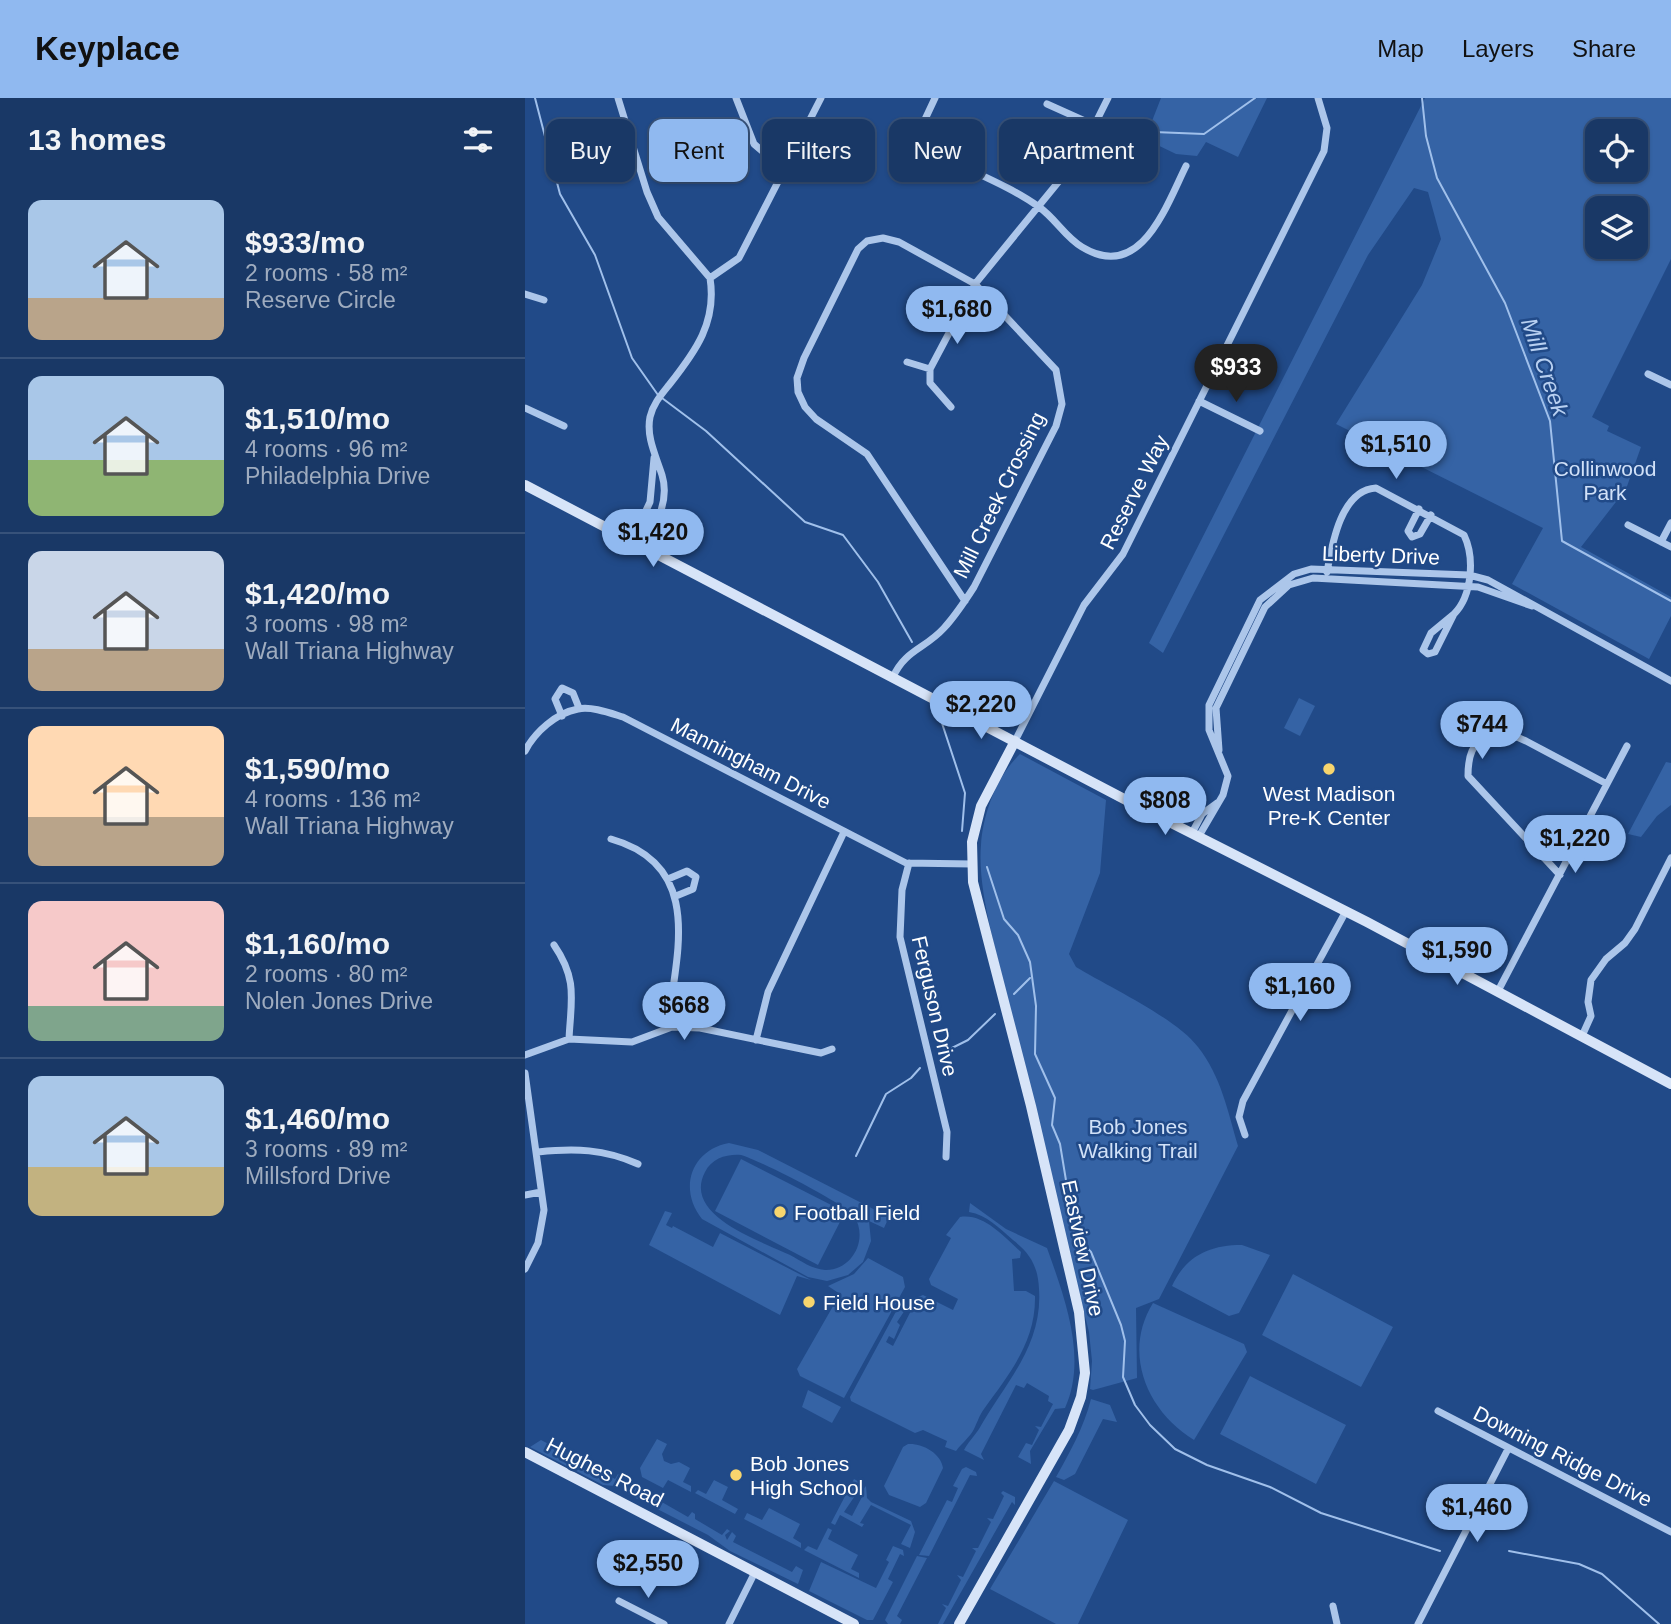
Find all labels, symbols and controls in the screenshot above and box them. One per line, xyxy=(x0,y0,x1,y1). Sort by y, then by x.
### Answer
text: Keyplace xyxy=(35,30,180,67)
text: Map xyxy=(1377,35,1424,62)
text: Layers xyxy=(1462,35,1534,62)
text: Share xyxy=(1572,35,1636,62)
chip: Buy xyxy=(546,119,635,182)
chip: Rent xyxy=(649,119,748,182)
chip: Filters xyxy=(762,119,875,182)
chip: New xyxy=(889,119,985,182)
chip: Apartment xyxy=(999,119,1158,182)
map controls xyxy=(1585,119,1648,259)
button: locate xyxy=(1585,119,1648,182)
icon: filters xyxy=(459,121,497,159)
text: 13 homes xyxy=(28,123,166,156)
button: layers xyxy=(1585,196,1648,259)
text: $933/mo xyxy=(245,226,365,259)
icon: home xyxy=(84,228,168,312)
text: 2 rooms · 58 m² xyxy=(245,260,407,286)
pin: $1,680 xyxy=(900,286,1014,346)
text: Reserve Circle xyxy=(245,287,396,313)
text: $1,680 xyxy=(922,296,992,322)
water label: Mill Creek xyxy=(1516,314,1574,421)
pin: $933 xyxy=(1195,344,1277,404)
text: $933 xyxy=(1210,354,1262,380)
text: $1,510/mo xyxy=(245,402,390,435)
icon: home xyxy=(84,404,168,488)
street label: Mill Creek Crossing xyxy=(949,408,1049,582)
pin: $1,510 xyxy=(1339,422,1453,481)
street label: Reserve Way xyxy=(1095,431,1173,553)
text: $1,510 xyxy=(1361,431,1431,457)
text: 4 rooms · 96 m² xyxy=(245,436,407,462)
park label: Collinwood Park xyxy=(1554,457,1656,504)
text: Philadelphia Drive xyxy=(245,463,430,489)
pin: $1,420 xyxy=(596,510,710,569)
text: $1,420 xyxy=(618,519,688,545)
street label: Liberty Drive xyxy=(1322,541,1440,569)
text: $1,420/mo xyxy=(245,577,390,610)
icon: home xyxy=(84,579,168,663)
text: 3 rooms · 98 m² xyxy=(245,611,407,637)
text: Wall Triana Highway xyxy=(245,638,454,664)
pin: $2,220 xyxy=(924,682,1038,741)
text: $2,220 xyxy=(946,691,1016,717)
pin: $744 xyxy=(1441,702,1523,761)
text: $744 xyxy=(1456,711,1508,737)
street label: Manningham Drive xyxy=(667,713,835,813)
text: $1,590/mo xyxy=(245,752,390,785)
icon: home xyxy=(84,754,168,838)
marker: West Madison Pre-K Center xyxy=(1321,761,1337,777)
pin: $808 xyxy=(1124,778,1206,837)
place label: West Madison Pre-K Center xyxy=(1263,782,1395,829)
text: 4 rooms · 136 m² xyxy=(245,786,420,812)
text: $808 xyxy=(1139,787,1191,813)
text: Wall Triana Highway xyxy=(245,813,454,839)
pin: $1,220 xyxy=(1518,816,1632,875)
text: $1,220 xyxy=(1540,825,1610,851)
text: $1,160/mo xyxy=(245,927,390,960)
pin: $1,590 xyxy=(1400,928,1514,987)
icon: home xyxy=(84,929,168,1013)
street label: Ferguson Drive xyxy=(908,933,962,1079)
text: $1,590 xyxy=(1422,937,1492,963)
text: 2 rooms · 80 m² xyxy=(245,961,407,987)
pin: $1,160 xyxy=(1243,964,1357,1023)
text: $1,160 xyxy=(1265,973,1335,999)
pin: $668 xyxy=(643,982,725,1042)
text: Nolen Jones Drive xyxy=(245,988,433,1014)
text: $668 xyxy=(658,992,710,1018)
text: $1,460/mo xyxy=(245,1102,390,1135)
icon: home xyxy=(84,1104,168,1188)
park label: Bob Jones Walking Trail xyxy=(1078,1115,1198,1162)
text: 3 rooms · 89 m² xyxy=(245,1136,407,1162)
text: Millsford Drive xyxy=(245,1163,391,1189)
street label: Eastview Drive xyxy=(1057,1178,1109,1318)
place label: Football Field xyxy=(794,1201,920,1224)
marker: Football Field xyxy=(772,1204,788,1220)
place label: Field House xyxy=(823,1291,935,1314)
marker: Field House xyxy=(801,1294,817,1310)
street label: Downing Ridge Drive xyxy=(1470,1401,1656,1511)
street label: Hughes Road xyxy=(543,1433,667,1511)
place label: Bob Jones High School xyxy=(750,1452,863,1499)
marker: Bob Jones High School xyxy=(728,1467,744,1483)
pin: $1,460 xyxy=(1420,1484,1534,1544)
text: $1,460 xyxy=(1442,1494,1512,1520)
pin: $2,550 xyxy=(591,1540,705,1600)
text: $2,550 xyxy=(613,1550,683,1576)

